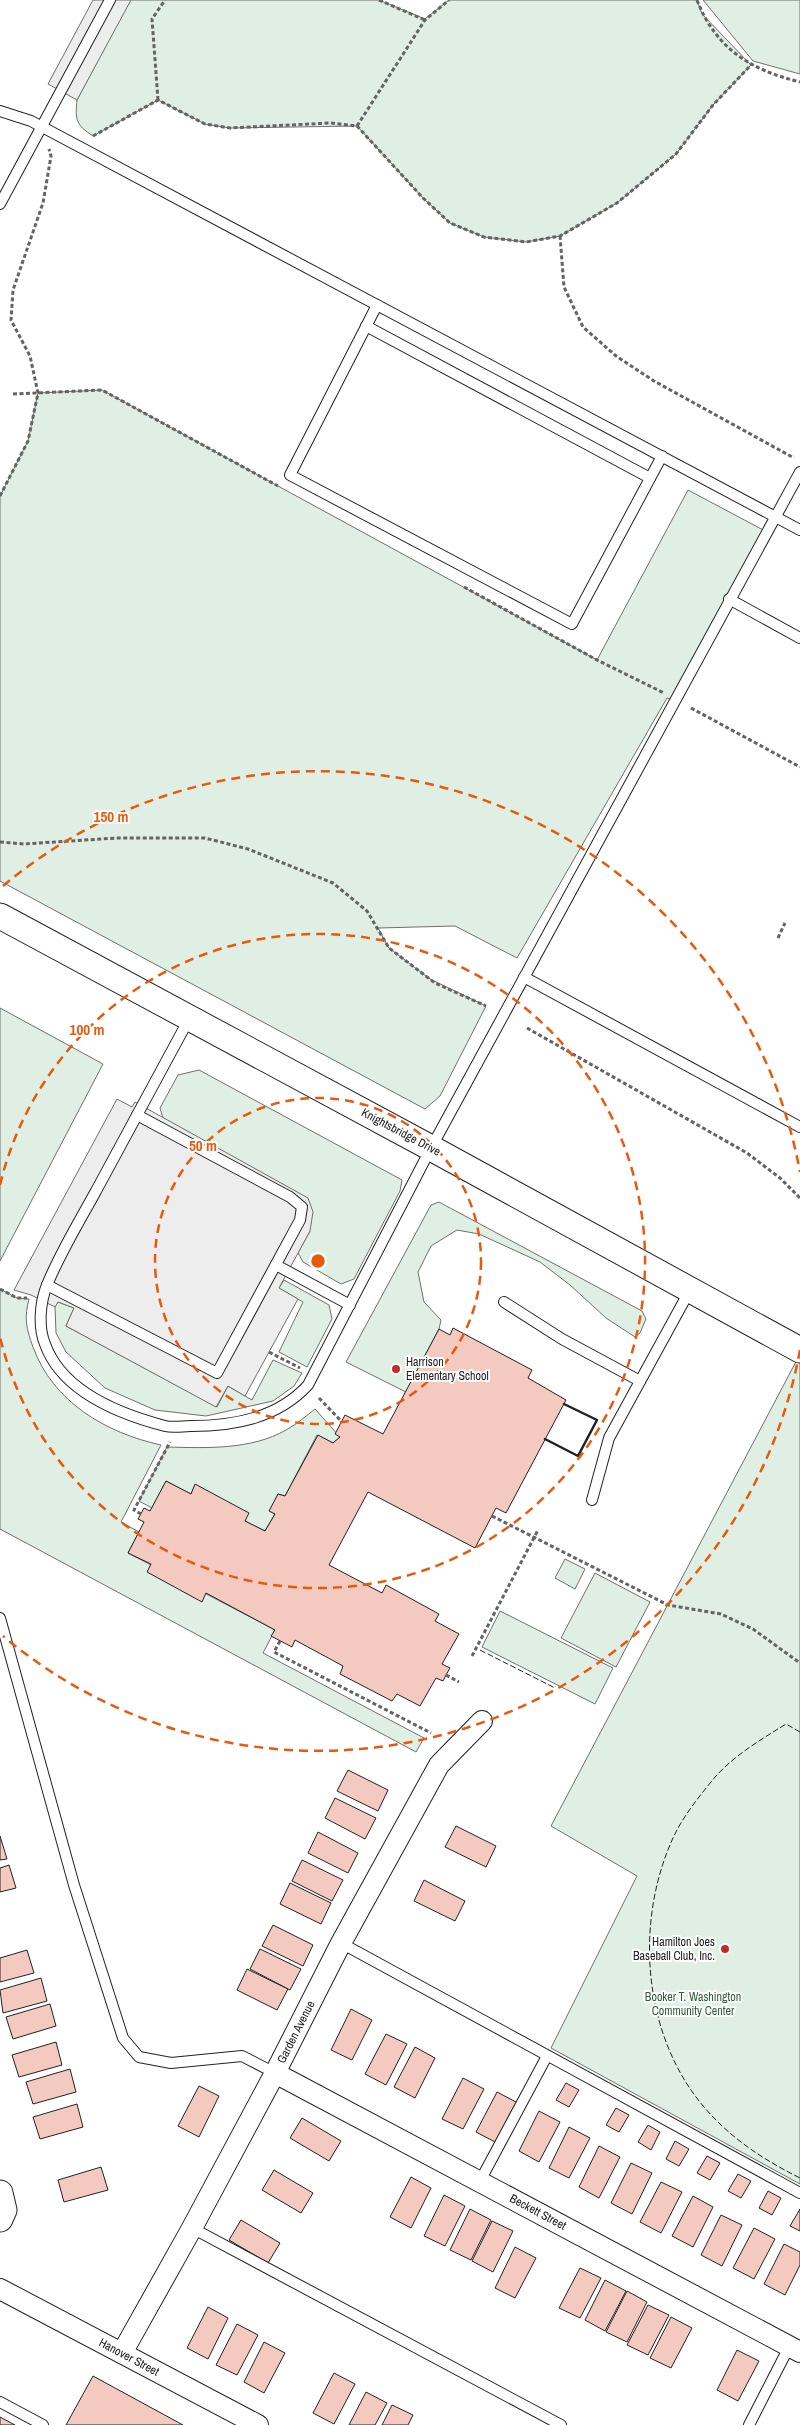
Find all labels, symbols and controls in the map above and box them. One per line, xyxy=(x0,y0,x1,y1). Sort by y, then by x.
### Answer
text: 150 m xyxy=(94,806,128,827)
text: 100 m xyxy=(70,1019,104,1040)
street label: Knightsbridge Drive xyxy=(359,1104,443,1160)
text: 50 m xyxy=(189,1135,217,1156)
centre of rings xyxy=(309,1252,327,1270)
place label: Harrison Elementary School xyxy=(406,1354,489,1384)
marker: Harrison Elementary School xyxy=(390,1363,402,1375)
place label: Hamilton Joes Baseball Club, Inc. xyxy=(633,1934,715,1964)
marker: Hamilton Joes Baseball Club, Inc. xyxy=(719,1943,731,1955)
park label: Booker T. Washington Community Center xyxy=(645,1989,741,2019)
street label: Garden Avenue xyxy=(273,1998,319,2066)
street label: Beckett Street xyxy=(507,2190,569,2234)
street label: Hanover Street xyxy=(96,2334,162,2380)

